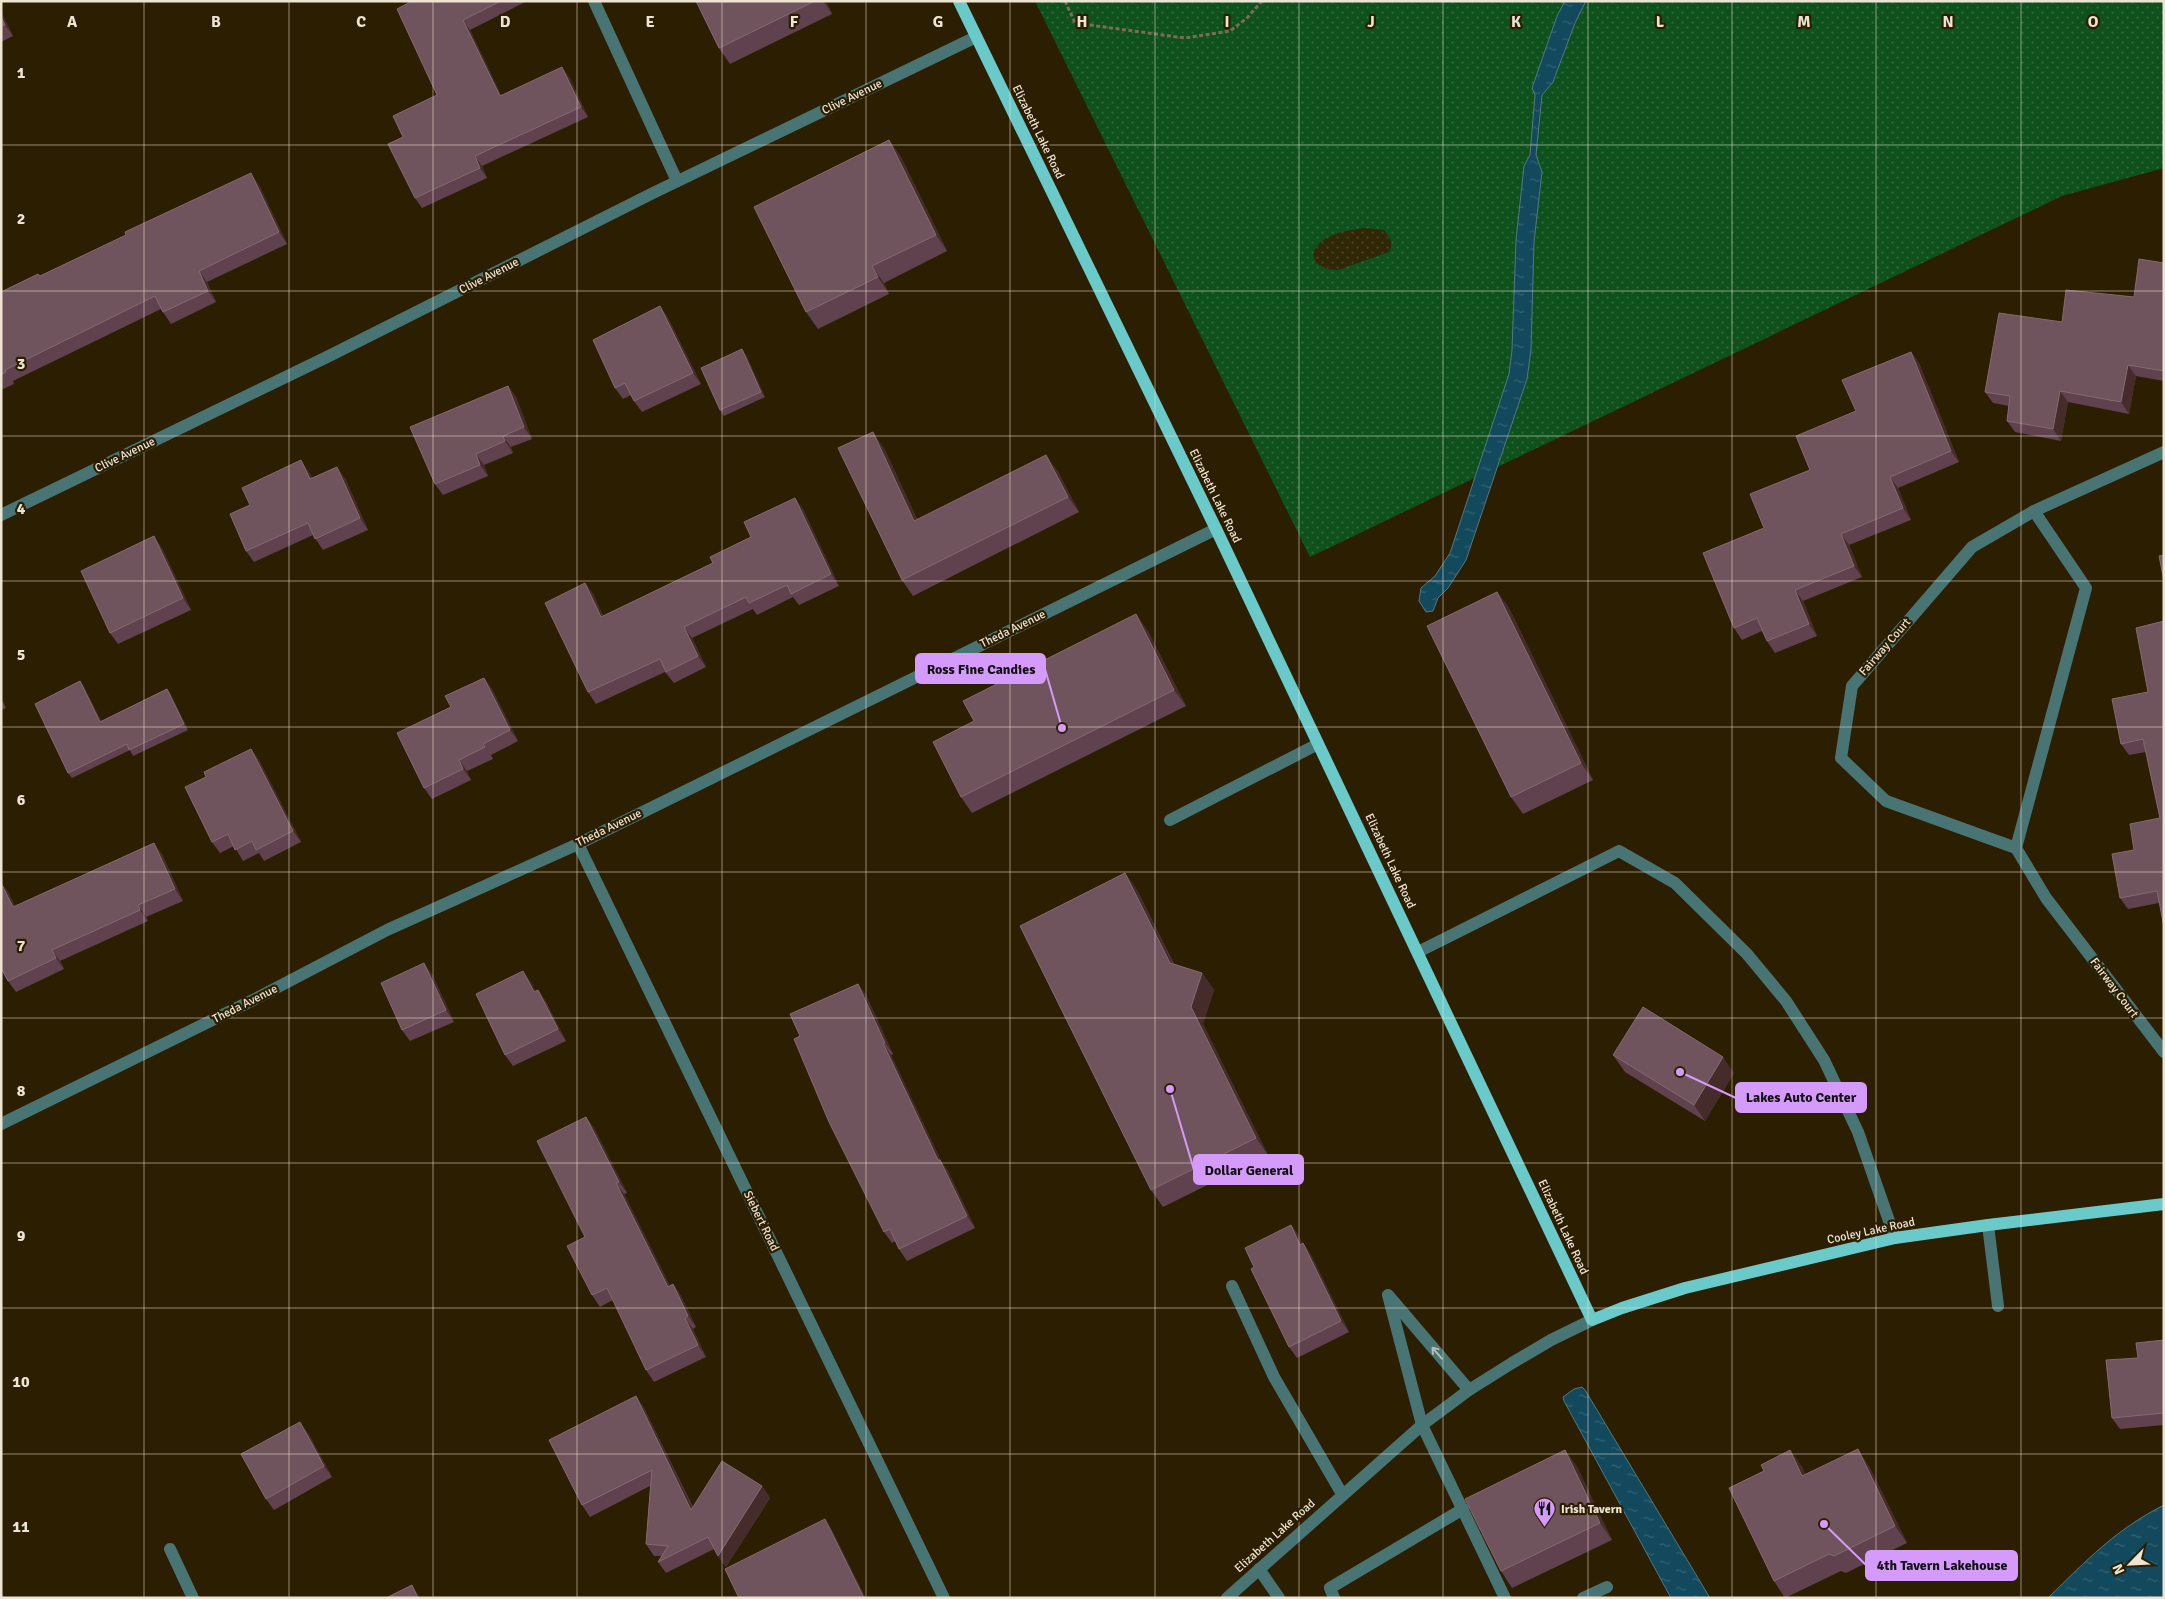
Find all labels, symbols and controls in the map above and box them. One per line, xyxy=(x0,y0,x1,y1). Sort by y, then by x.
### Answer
text: A xyxy=(67,12,78,32)
text: B xyxy=(211,12,221,32)
text: C xyxy=(356,12,366,32)
text: D xyxy=(500,12,511,32)
text: E xyxy=(645,12,655,32)
text: F xyxy=(790,12,799,32)
text: G xyxy=(933,12,943,32)
text: H xyxy=(1077,12,1087,32)
text: I xyxy=(1224,12,1230,32)
text: J xyxy=(1367,12,1375,32)
text: K xyxy=(1511,12,1521,32)
text: L xyxy=(1656,12,1665,32)
text: M xyxy=(1797,12,1811,32)
text: N xyxy=(1942,12,1954,32)
text: O xyxy=(2088,12,2099,32)
text: 1 xyxy=(17,63,26,83)
street label: Clive Avenue xyxy=(819,76,885,118)
street label: Elizabeth Lake Road xyxy=(1009,82,1067,182)
text: 2 xyxy=(17,209,25,229)
street label: Clive Avenue xyxy=(456,254,522,298)
text: 3 xyxy=(17,354,25,374)
street label: Clive Avenue xyxy=(92,434,158,476)
street label: Elizabeth Lake Road xyxy=(1186,446,1244,546)
text: 4 xyxy=(17,499,26,519)
street label: Theda Avenue xyxy=(978,607,1048,651)
street label: Fairway Court xyxy=(1856,615,1914,679)
text: 5 xyxy=(17,645,25,665)
callout: Ross Fine Candies xyxy=(916,654,1045,683)
text: Ross Fine Candies xyxy=(927,661,1035,678)
text: 6 xyxy=(17,790,26,810)
street label: Theda Avenue xyxy=(574,806,644,850)
street label: Elizabeth Lake Road xyxy=(1361,811,1419,911)
text: 7 xyxy=(17,936,26,956)
street label: Fairway Court xyxy=(2087,955,2141,1021)
street label: Theda Avenue xyxy=(210,981,280,1027)
text: 8 xyxy=(17,1081,26,1101)
callout: Lakes Auto Center xyxy=(1736,1083,1866,1112)
text: Lakes Auto Center xyxy=(1746,1089,1857,1106)
callout: Dollar General xyxy=(1194,1155,1303,1184)
text: Dollar General xyxy=(1205,1162,1294,1179)
street label: Elizabeth Lake Road xyxy=(1534,1177,1592,1277)
street label: Siebert Road xyxy=(740,1188,782,1254)
street label: Cooley Lake Road xyxy=(1826,1214,1916,1248)
text: 9 xyxy=(17,1226,26,1246)
one-way arrow xyxy=(1432,1347,1443,1360)
text: 10 xyxy=(12,1372,30,1392)
street label: Elizabeth Lake Road xyxy=(1232,1496,1318,1576)
restaurant icon: Irish Tavern xyxy=(1533,1497,1557,1528)
place label: Irish Tavern xyxy=(1561,1502,1622,1517)
text: 11 xyxy=(12,1517,30,1537)
north arrow xyxy=(2105,1539,2155,1589)
callout: 4th Tavern Lakehouse xyxy=(1866,1551,2017,1580)
text: 4th Tavern Lakehouse xyxy=(1877,1557,2007,1574)
text: N xyxy=(2109,1561,2128,1577)

